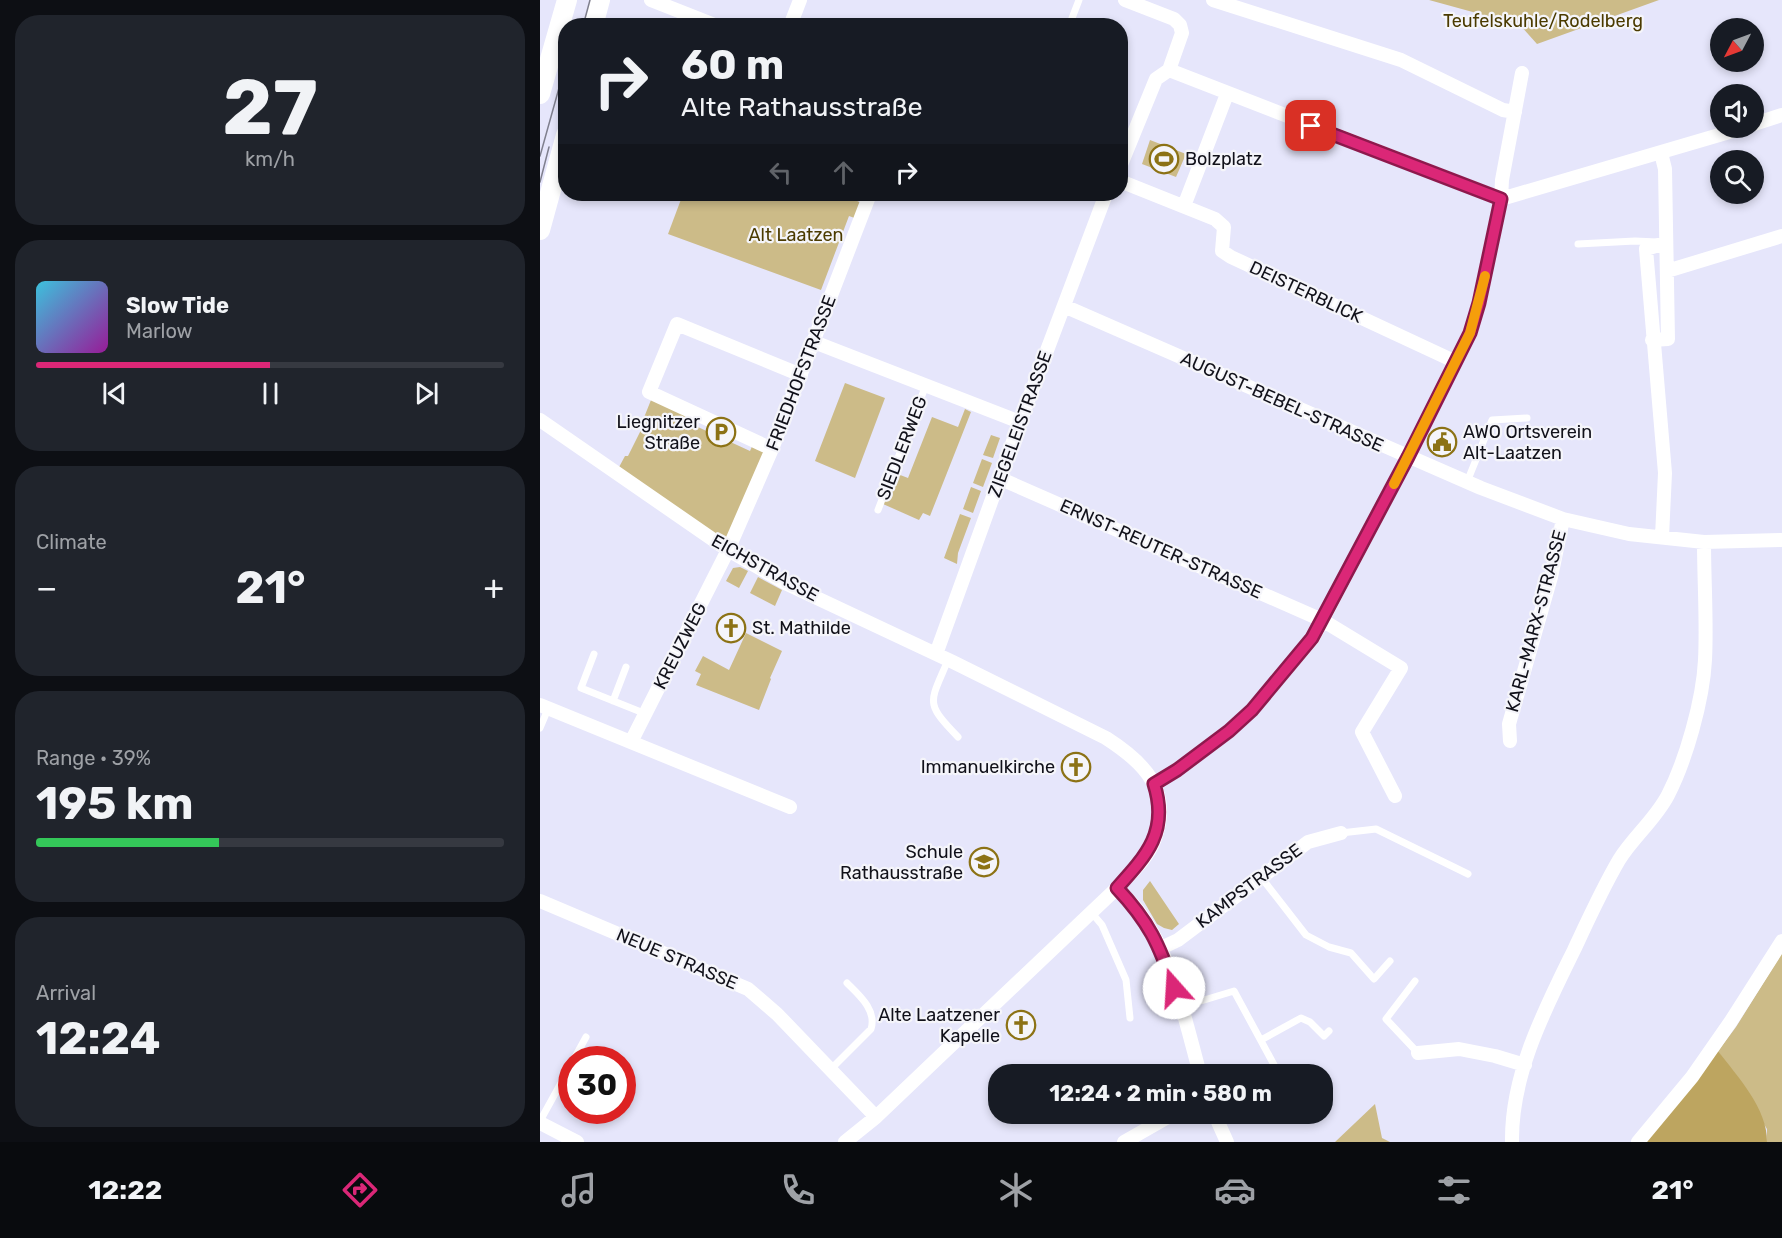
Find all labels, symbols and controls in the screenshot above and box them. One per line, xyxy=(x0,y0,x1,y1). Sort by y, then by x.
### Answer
park label: Teufelskuhle/Rodelberg xyxy=(1443,10,1643,32)
north arrow xyxy=(1710,18,1764,72)
map controls xyxy=(1710,18,1764,204)
text: 60 m xyxy=(681,40,784,90)
icon: right xyxy=(582,42,660,120)
text: 27 xyxy=(222,61,318,154)
button: sound xyxy=(1710,84,1764,138)
text: Alte Rathausstraße xyxy=(681,91,923,123)
pin xyxy=(1285,100,1336,151)
icon: arrive xyxy=(1294,109,1327,142)
sports icon: Bolzplatz xyxy=(1148,143,1180,175)
text: km/h xyxy=(245,147,295,171)
place label: Bolzplatz xyxy=(1185,148,1262,170)
button: search xyxy=(1710,150,1764,204)
icon: left xyxy=(764,156,797,189)
icon: ahead xyxy=(827,156,860,189)
icon: right xyxy=(890,156,923,189)
park label: Alt Laatzen xyxy=(749,224,843,246)
street label: DEISTERBLICK xyxy=(1246,256,1366,328)
text: Slow Tide xyxy=(126,292,229,319)
street label: FRIEDHOFSTRASSE xyxy=(761,292,841,454)
text: Marlow xyxy=(126,319,193,343)
street label: AUGUST-BEBEL-STRASSE xyxy=(1177,347,1387,457)
street label: ZIEGELEISTRASSE xyxy=(983,348,1057,500)
icon: previous xyxy=(98,377,131,410)
icon: pause xyxy=(254,377,287,410)
icon: next xyxy=(410,377,443,410)
street label: SIEDLERWEG xyxy=(872,393,932,503)
place label: Liegnitzer Straße xyxy=(616,411,700,454)
parking icon: Liegnitzer Straße xyxy=(705,416,737,448)
place label: AWO Ortsverein Alt-Laatzen xyxy=(1463,421,1592,464)
public building icon: AWO Ortsverein Alt-Laatzen xyxy=(1426,426,1458,458)
street label: ERNST-REUTER-STRASSE xyxy=(1056,494,1266,604)
street label: KARL-MARX-STRASSE xyxy=(1501,527,1571,715)
text: Climate xyxy=(36,530,107,554)
street label: EICHSTRASSE xyxy=(708,530,822,606)
text: 21° xyxy=(235,561,306,614)
text: − xyxy=(36,568,57,607)
text: + xyxy=(483,568,504,607)
street label: KREUZWEG xyxy=(649,599,711,693)
church icon: St. Mathilde xyxy=(715,612,747,644)
place label: St. Mathilde xyxy=(752,617,851,639)
text: Range · 39% xyxy=(36,746,151,770)
church icon: Immanuelkirche xyxy=(1060,751,1092,783)
place label: Immanuelkirche xyxy=(921,756,1055,778)
text: 195 km xyxy=(36,777,193,830)
street label: KAMPSTRASSE xyxy=(1192,839,1306,933)
place label: Schule Rathausstraße xyxy=(840,841,963,884)
school or university icon: Schule Rathausstraße xyxy=(968,846,1000,878)
street label: NEUE STRASSE xyxy=(613,924,741,994)
position arrow xyxy=(1142,956,1206,1020)
text: Arrival xyxy=(36,981,96,1005)
place label: Alte Laatzener Kapelle xyxy=(878,1004,1000,1047)
church icon: Alte Laatzener Kapelle xyxy=(1005,1009,1037,1041)
text: 12:24 xyxy=(36,1012,161,1065)
speed limit sign: 30 xyxy=(558,1046,636,1124)
text: 12:24 · 2 min · 580 m xyxy=(1049,1080,1272,1107)
icon: directions xyxy=(339,1169,381,1211)
icon: music xyxy=(558,1169,600,1211)
icon: phone xyxy=(777,1169,819,1211)
icon: climate xyxy=(995,1169,1037,1211)
icon: car xyxy=(1214,1169,1256,1211)
icon: filters xyxy=(1433,1169,1475,1211)
text: 12:22 xyxy=(88,1174,162,1206)
text: 21° xyxy=(1651,1174,1694,1206)

